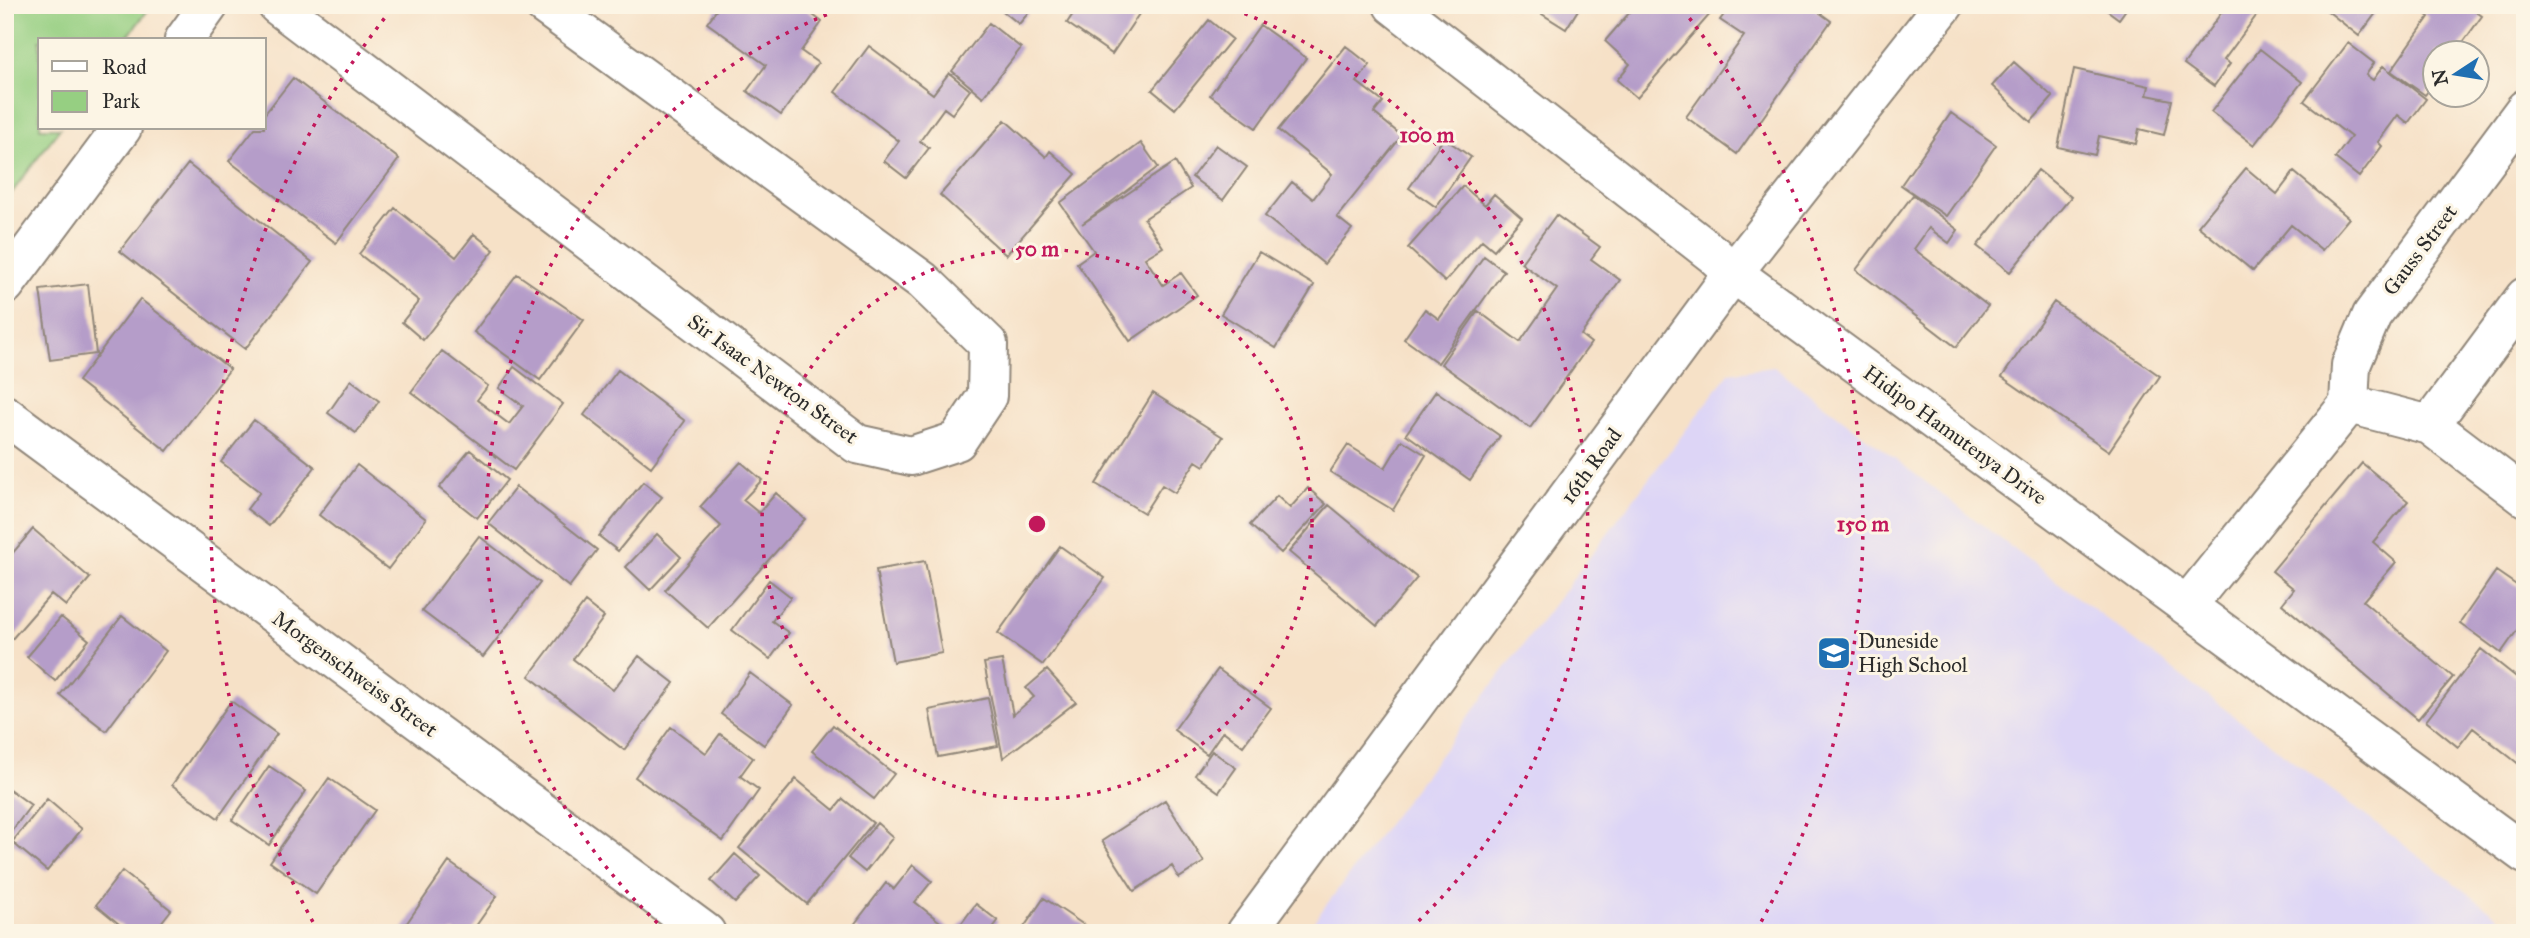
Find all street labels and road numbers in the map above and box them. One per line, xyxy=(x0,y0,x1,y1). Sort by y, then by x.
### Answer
street label: Gauss Street xyxy=(2377,199,2463,301)
street label: Sir Isaac Newton Street xyxy=(683,309,864,450)
street label: Hidipo Hamutenya Drive xyxy=(1858,360,2052,510)
street label: 16th Road xyxy=(1555,423,1627,509)
street label: Morgenschweiss Street xyxy=(267,605,443,743)

